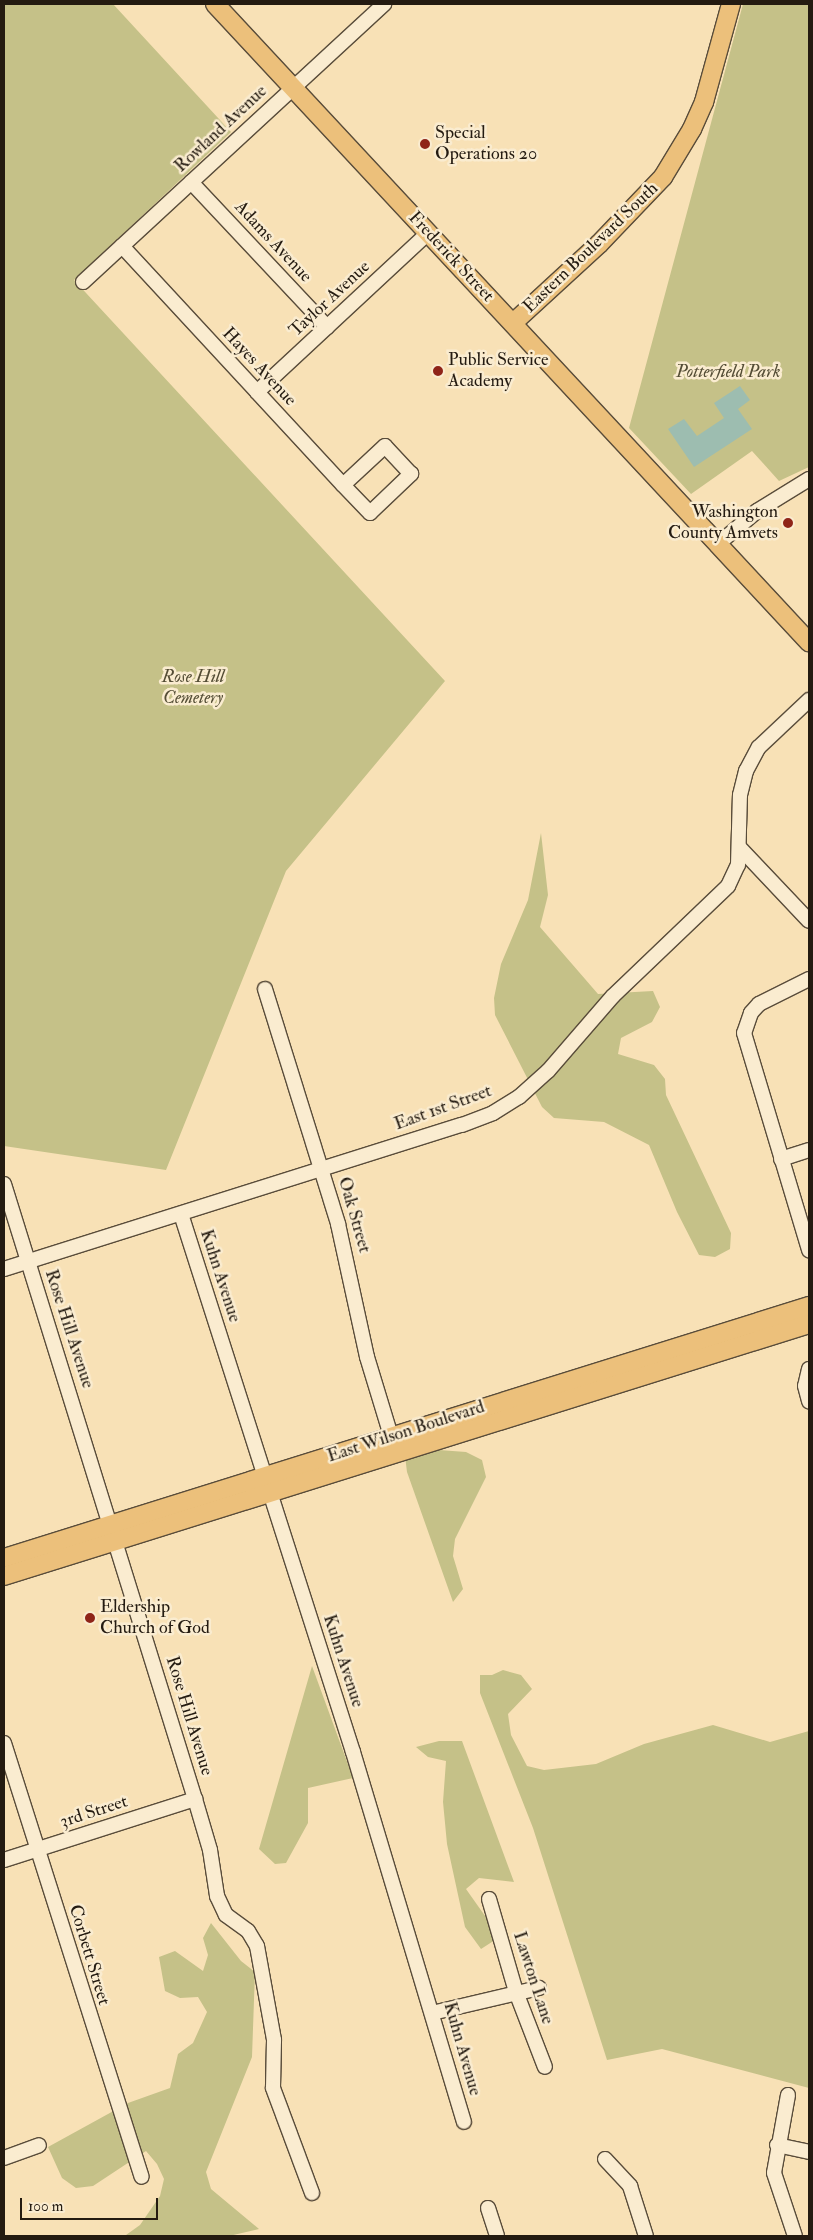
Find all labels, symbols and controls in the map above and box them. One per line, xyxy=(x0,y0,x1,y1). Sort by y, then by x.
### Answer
street label: Rowland Avenue xyxy=(170,81,272,177)
place label: Special Operations 20 xyxy=(435,123,537,166)
marker: Special Operations 20 xyxy=(419,138,431,150)
street label: Eastern Boulevard South xyxy=(519,178,663,318)
street label: Adams Avenue xyxy=(230,197,316,287)
street label: Frederick Street xyxy=(404,207,498,307)
street label: Taylor Avenue xyxy=(285,256,375,342)
street label: Hayes Avenue xyxy=(217,323,301,411)
place label: Public Service Academy xyxy=(448,350,549,392)
park label: Potterfield Park xyxy=(676,361,780,383)
marker: Public Service Academy xyxy=(432,365,444,377)
place label: Washington County Amvets xyxy=(668,502,778,544)
marker: Washington County Amvets xyxy=(782,517,794,529)
park label: Rose Hill Cemetery xyxy=(162,667,224,710)
street label: East 1st Street xyxy=(391,1080,495,1136)
street label: Oak Street xyxy=(333,1175,375,1255)
street label: Kuhn Avenue xyxy=(195,1227,245,1325)
street label: Rose Hill Avenue xyxy=(40,1267,98,1391)
street label: East Wilson Boulevard xyxy=(325,1396,487,1468)
place label: Eldership Church of God xyxy=(100,1597,210,1640)
marker: Eldership Church of God xyxy=(84,1612,96,1624)
street label: Kuhn Avenue xyxy=(318,1612,368,1710)
street label: Rose Hill Avenue xyxy=(161,1654,217,1778)
street label: 3rd Street xyxy=(58,1791,130,1833)
street label: Corbett Street xyxy=(64,1902,114,2008)
street label: Lawton Lane xyxy=(508,1929,558,2027)
street label: Kuhn Avenue xyxy=(438,2000,486,2098)
scale bar xyxy=(22,2188,160,2220)
text: 100 m xyxy=(28,2197,63,2216)

